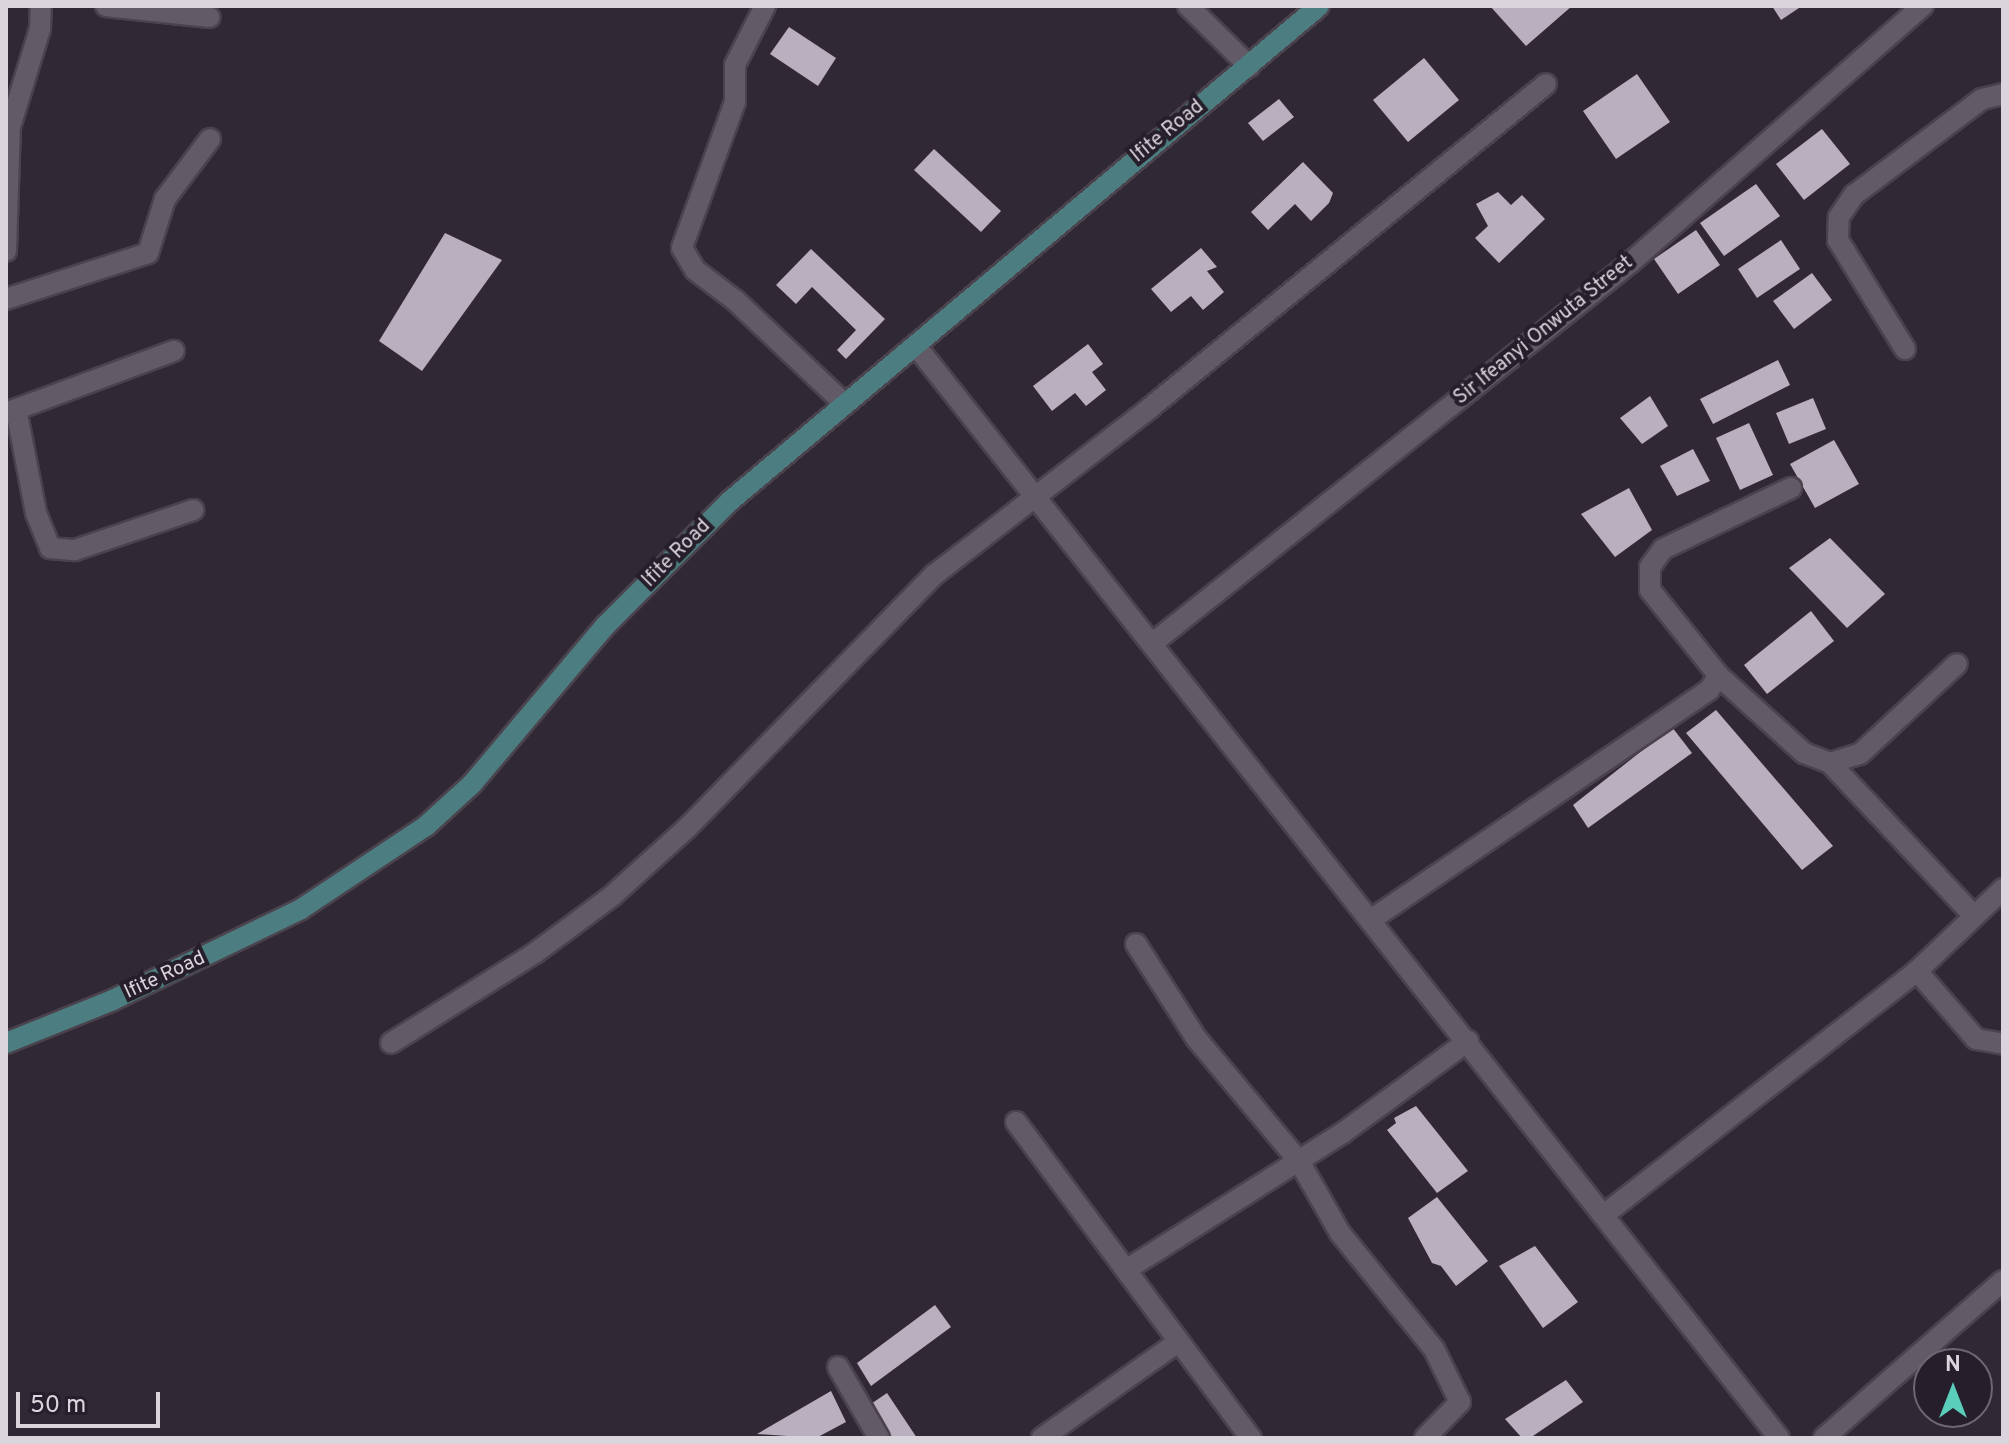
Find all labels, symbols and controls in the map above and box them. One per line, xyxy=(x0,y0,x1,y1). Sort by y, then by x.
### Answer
street label: Ifite Road xyxy=(1127,95,1209,169)
street label: Sir Ifeanyi Onwuta Street xyxy=(1450,251,1638,411)
street label: Ifite Road xyxy=(638,515,716,593)
street label: Ifite Road xyxy=(121,947,209,1005)
north arrow xyxy=(1913,1348,1993,1428)
text: N xyxy=(1945,1352,1961,1379)
scale bar xyxy=(20,1376,164,1426)
text: 50 m xyxy=(30,1391,86,1421)

